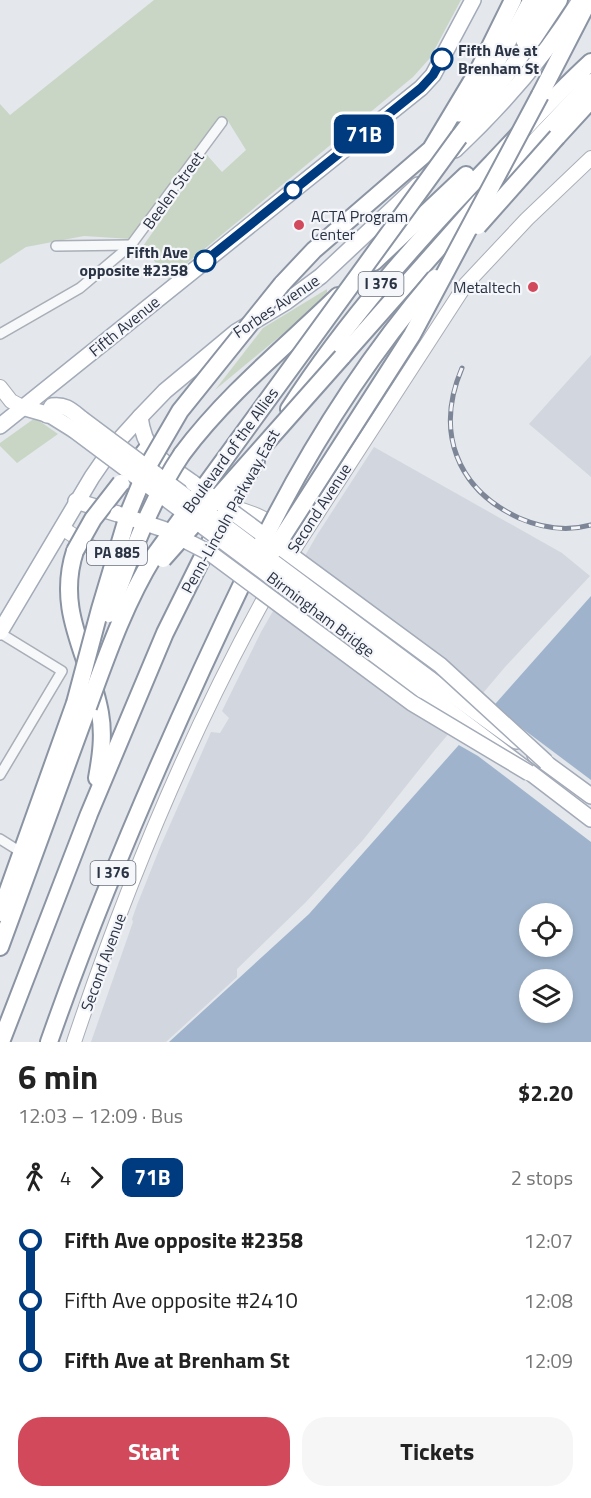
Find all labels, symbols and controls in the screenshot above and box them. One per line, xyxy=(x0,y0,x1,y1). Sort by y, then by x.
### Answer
place label: Fifth Ave at Brenham St xyxy=(458,38,539,80)
marker: Fifth Ave at Brenham St xyxy=(431,48,453,70)
line badge: 71B xyxy=(330,114,398,154)
text: 71B xyxy=(346,118,382,150)
street label: Beelen Street xyxy=(137,146,210,234)
unlabelled marker xyxy=(284,181,302,199)
place label: ACTA Program Center xyxy=(311,204,408,246)
marker: ACTA Program Center xyxy=(292,218,306,232)
place label: Fifth Ave opposite #2358 xyxy=(80,240,188,282)
marker: Fifth Ave opposite #2358 xyxy=(194,250,216,272)
street label: Forbes Avenue xyxy=(228,268,324,344)
road number: I 376 xyxy=(358,272,404,296)
place label: Metaltech xyxy=(453,275,521,299)
marker: Metaltech xyxy=(526,280,540,294)
street label: Fifth Avenue xyxy=(83,290,165,362)
street label: Boulevard of the Allies xyxy=(176,382,284,518)
street label: Penn-Lincoln Parkway East xyxy=(175,424,285,597)
street label: Second Avenue xyxy=(281,458,357,558)
road number: PA 885 xyxy=(87,541,147,565)
street label: Birmingham Bridge xyxy=(262,565,380,663)
road number: I 376 xyxy=(90,861,136,885)
map controls xyxy=(519,903,573,1023)
button: locate xyxy=(519,903,573,957)
street label: Second Avenue xyxy=(74,910,132,1014)
button: layers xyxy=(519,969,573,1023)
text: 6 min xyxy=(18,1052,98,1102)
text: $2.20 xyxy=(518,1076,573,1110)
text: 12:03 – 12:09 · Bus xyxy=(18,1100,183,1131)
icon: walk xyxy=(18,1161,51,1194)
icon: forward xyxy=(80,1161,113,1194)
text: 71B xyxy=(134,1161,171,1193)
text: 4 xyxy=(60,1162,71,1193)
text: 2 stops xyxy=(511,1162,573,1193)
text: Fifth Ave opposite #2358 xyxy=(64,1223,303,1257)
text: 12:07 xyxy=(524,1225,573,1256)
text: Fifth Ave opposite #2410 xyxy=(64,1283,298,1317)
text: 12:08 xyxy=(524,1285,573,1316)
text: Fifth Ave at Brenham St xyxy=(64,1343,290,1377)
text: 12:09 xyxy=(524,1345,573,1376)
button: Start xyxy=(18,1417,290,1486)
button: Tickets xyxy=(302,1417,573,1486)

